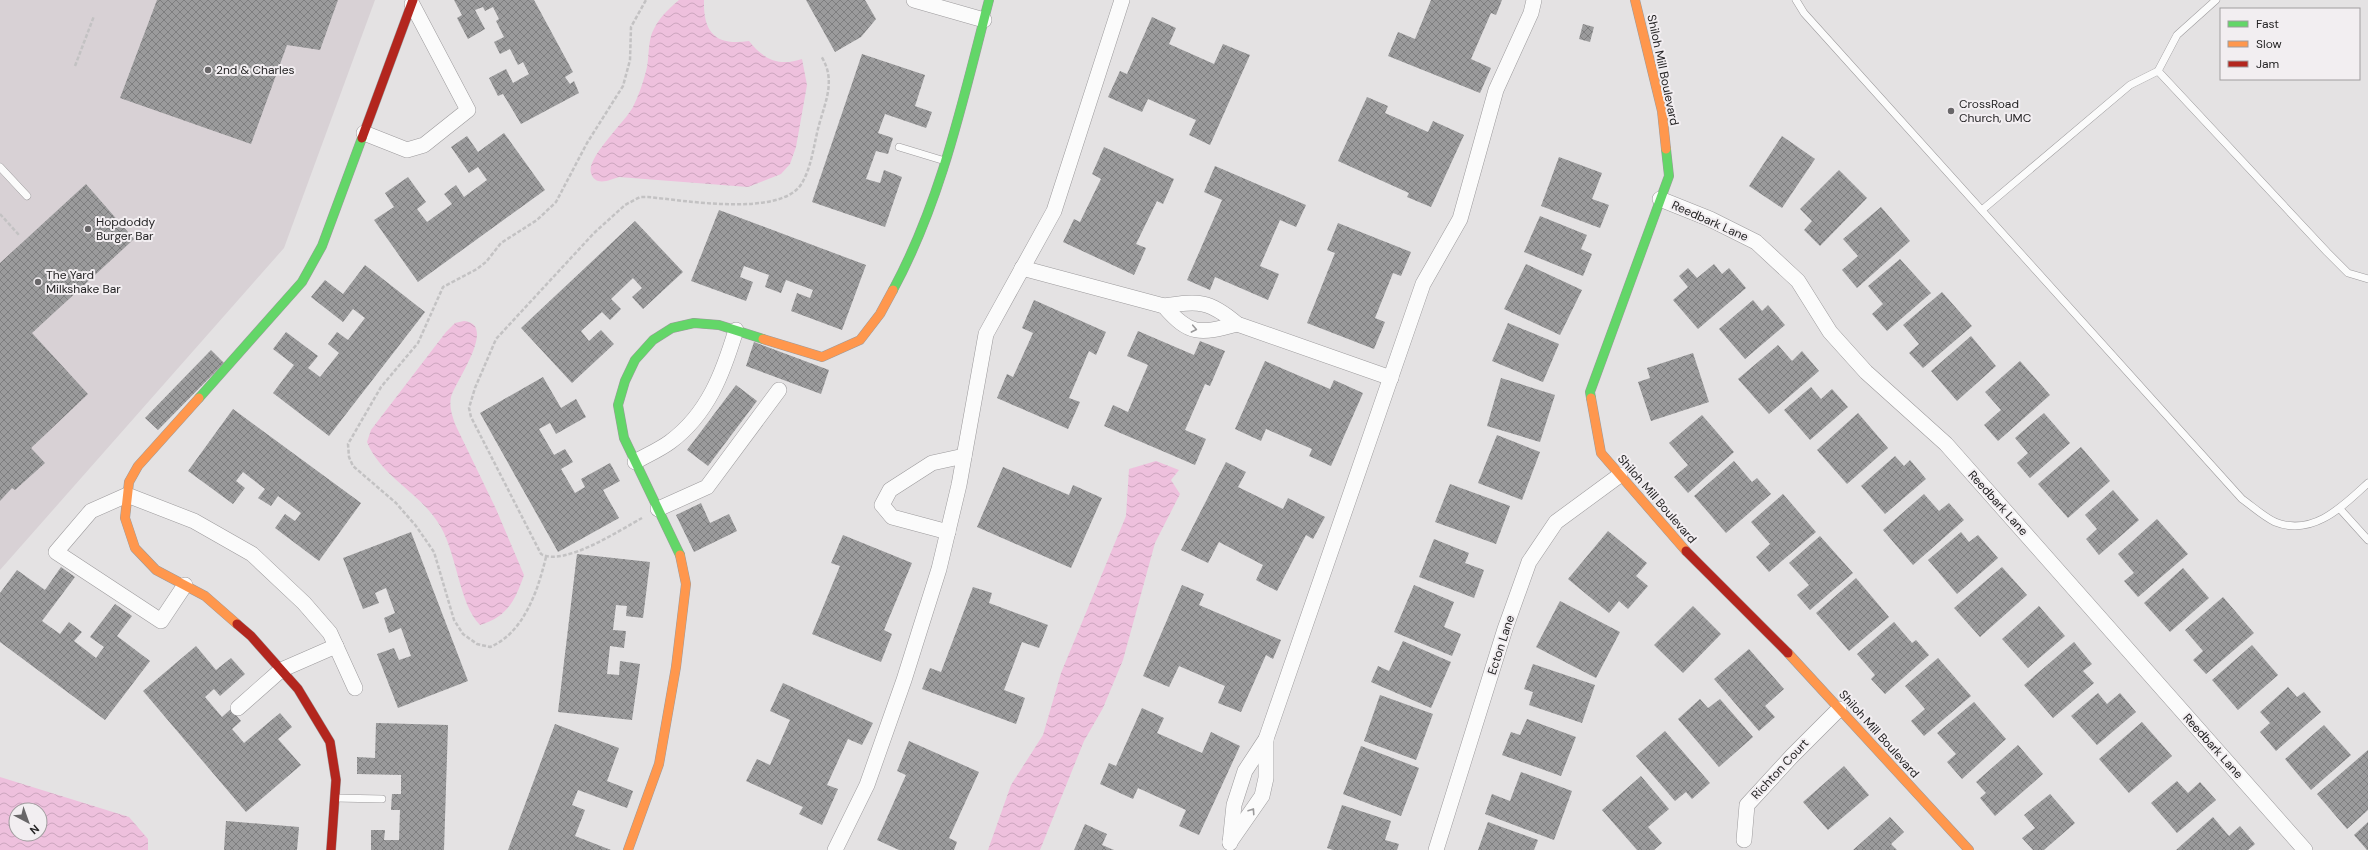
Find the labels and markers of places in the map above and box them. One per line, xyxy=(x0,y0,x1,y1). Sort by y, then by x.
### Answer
place label: 2nd & Charles xyxy=(216,62,295,78)
marker: 2nd & Charles xyxy=(203,65,213,75)
place label: CrossRoad Church, UMC xyxy=(1959,96,2032,126)
marker: CrossRoad Church, UMC xyxy=(1946,106,1956,116)
place label: Hopdoddy Burger Bar xyxy=(96,214,155,244)
marker: Hopdoddy Burger Bar xyxy=(83,224,93,234)
place label: The Yard Milkshake Bar xyxy=(46,267,121,297)
marker: The Yard Milkshake Bar xyxy=(33,277,43,287)

